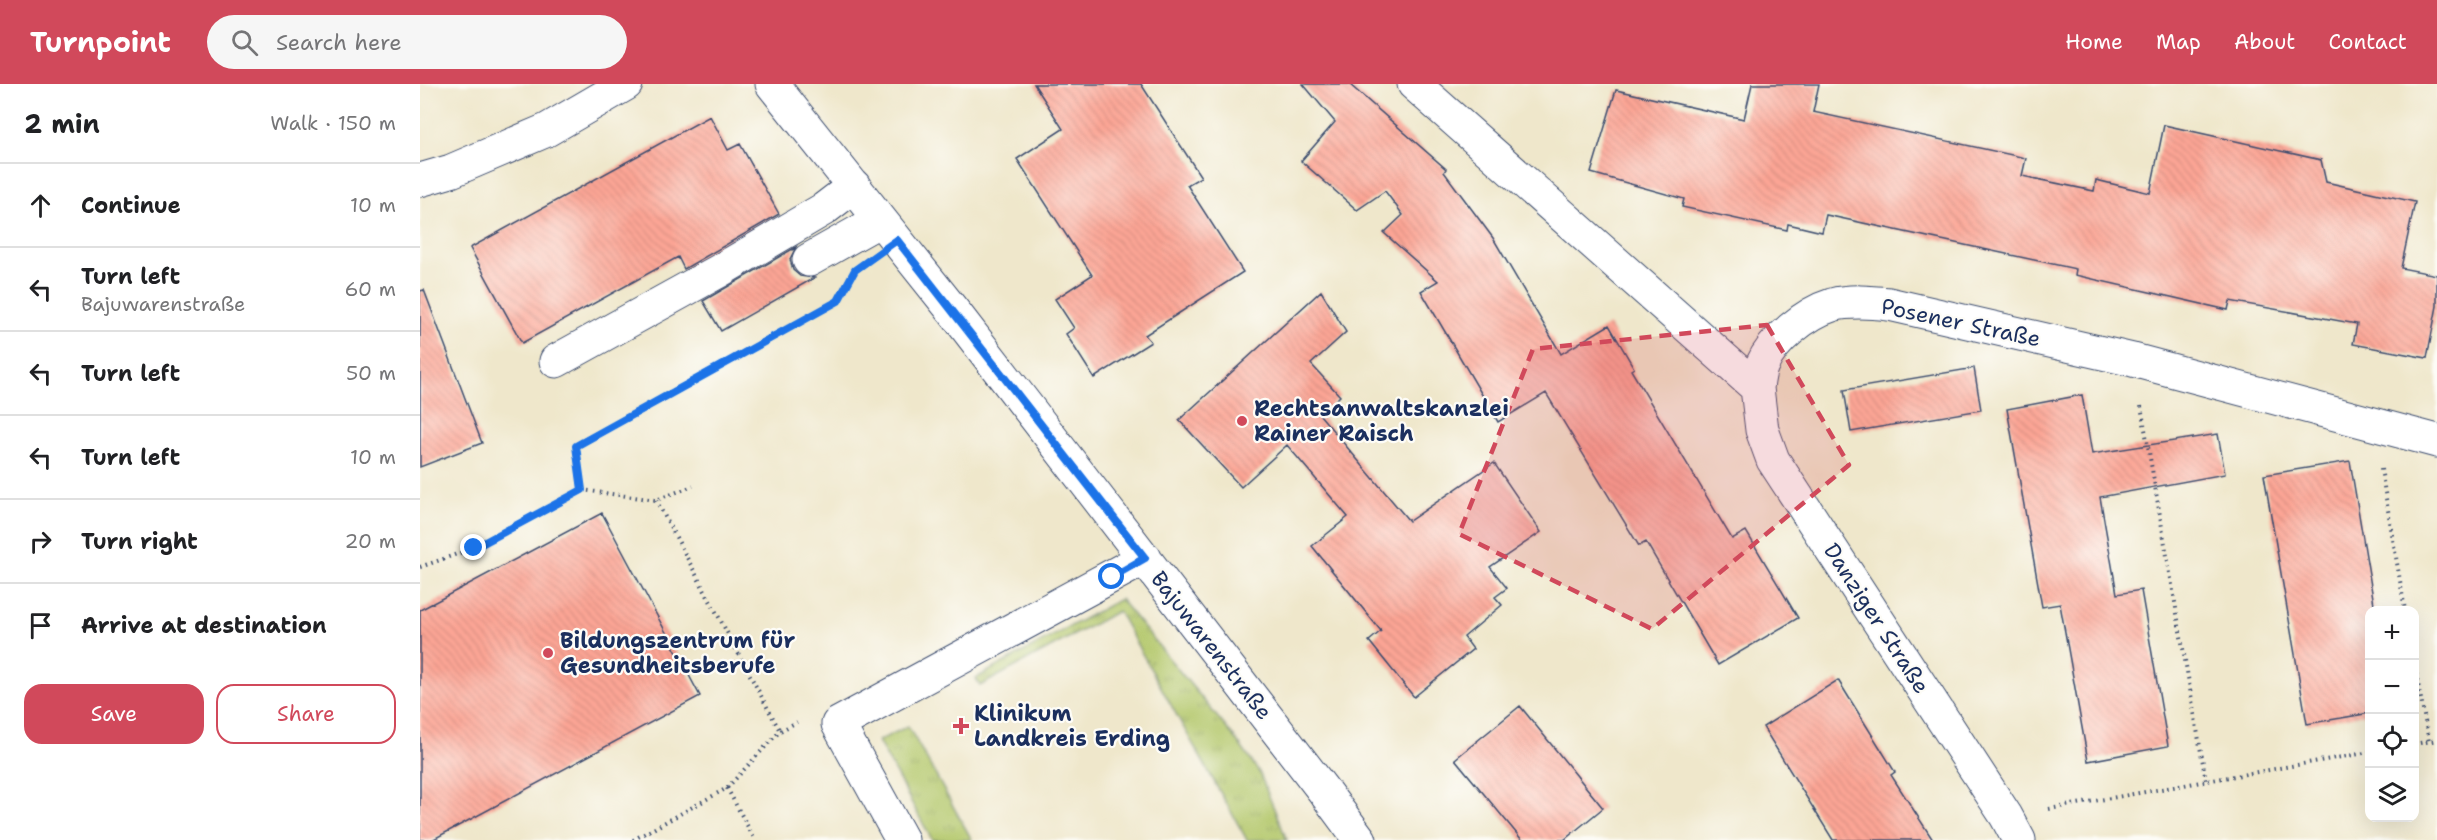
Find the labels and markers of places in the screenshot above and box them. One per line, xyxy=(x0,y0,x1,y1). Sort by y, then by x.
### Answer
place label: Rechtsanwaltskanzlei Rainer Raisch xyxy=(1254,394,1509,448)
marker: Rechtsanwaltskanzlei Rainer Raisch xyxy=(1235,414,1249,428)
place label: Bildungszentrum für Gesundheitsberufe xyxy=(560,626,795,680)
marker: Bildungszentrum für Gesundheitsberufe xyxy=(541,646,555,660)
place label: Klinikum Landkreis Erding xyxy=(974,699,1170,753)
marker: Klinikum Landkreis Erding xyxy=(952,717,970,735)

